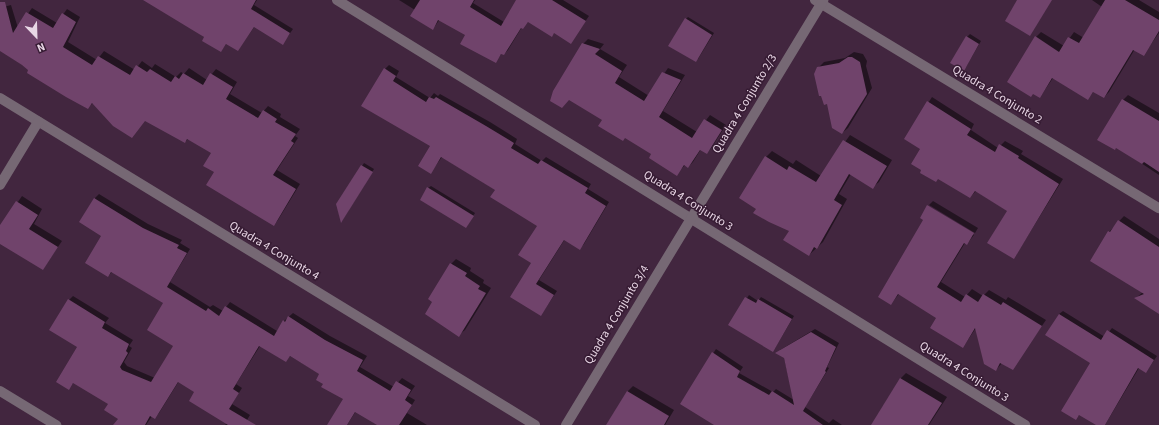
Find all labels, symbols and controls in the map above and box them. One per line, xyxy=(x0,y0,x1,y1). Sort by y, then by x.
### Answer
north arrow xyxy=(16,16,56,56)
text: N xyxy=(35,39,47,56)
street label: Quadra 4 Conjunto 2/3 xyxy=(710,52,780,156)
street label: Quadra 4 Conjunto 2 xyxy=(949,62,1045,128)
street label: Quadra 4 Conjunto 3 xyxy=(641,168,735,234)
street label: Quadra 4 Conjunto 4 xyxy=(226,218,322,284)
street label: Quadra 4 Conjunto 3/4 xyxy=(582,263,652,367)
street label: Quadra 4 Conjunto 3 xyxy=(917,339,1011,405)

